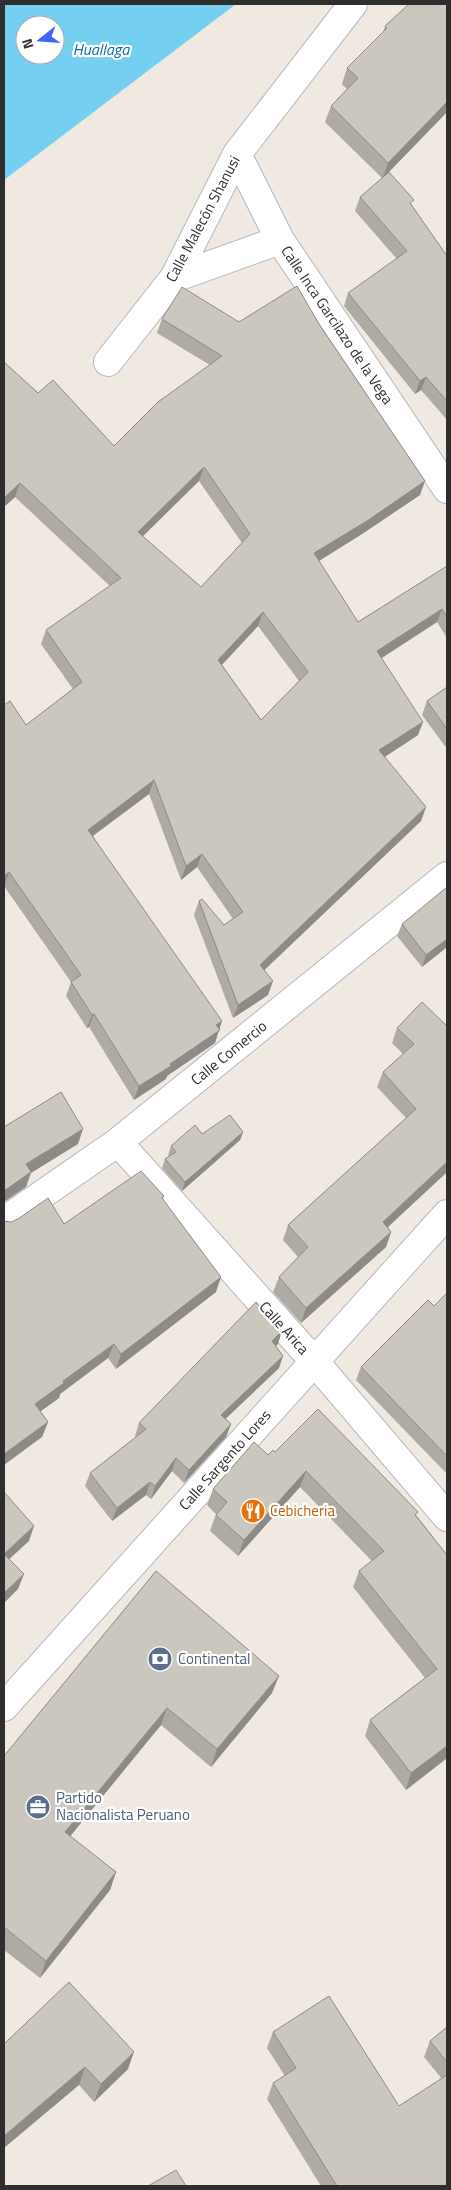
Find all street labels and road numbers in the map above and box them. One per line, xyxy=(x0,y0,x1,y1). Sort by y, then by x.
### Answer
street label: Calle Malecón Shanusi xyxy=(159,151,246,286)
street label: Calle Inca Garcilazo de la Vega xyxy=(276,241,400,409)
street label: Calle Comercio xyxy=(186,1015,272,1091)
street label: Calle Arica xyxy=(254,1296,315,1360)
street label: Calle Sargento Lores xyxy=(173,1404,276,1515)

